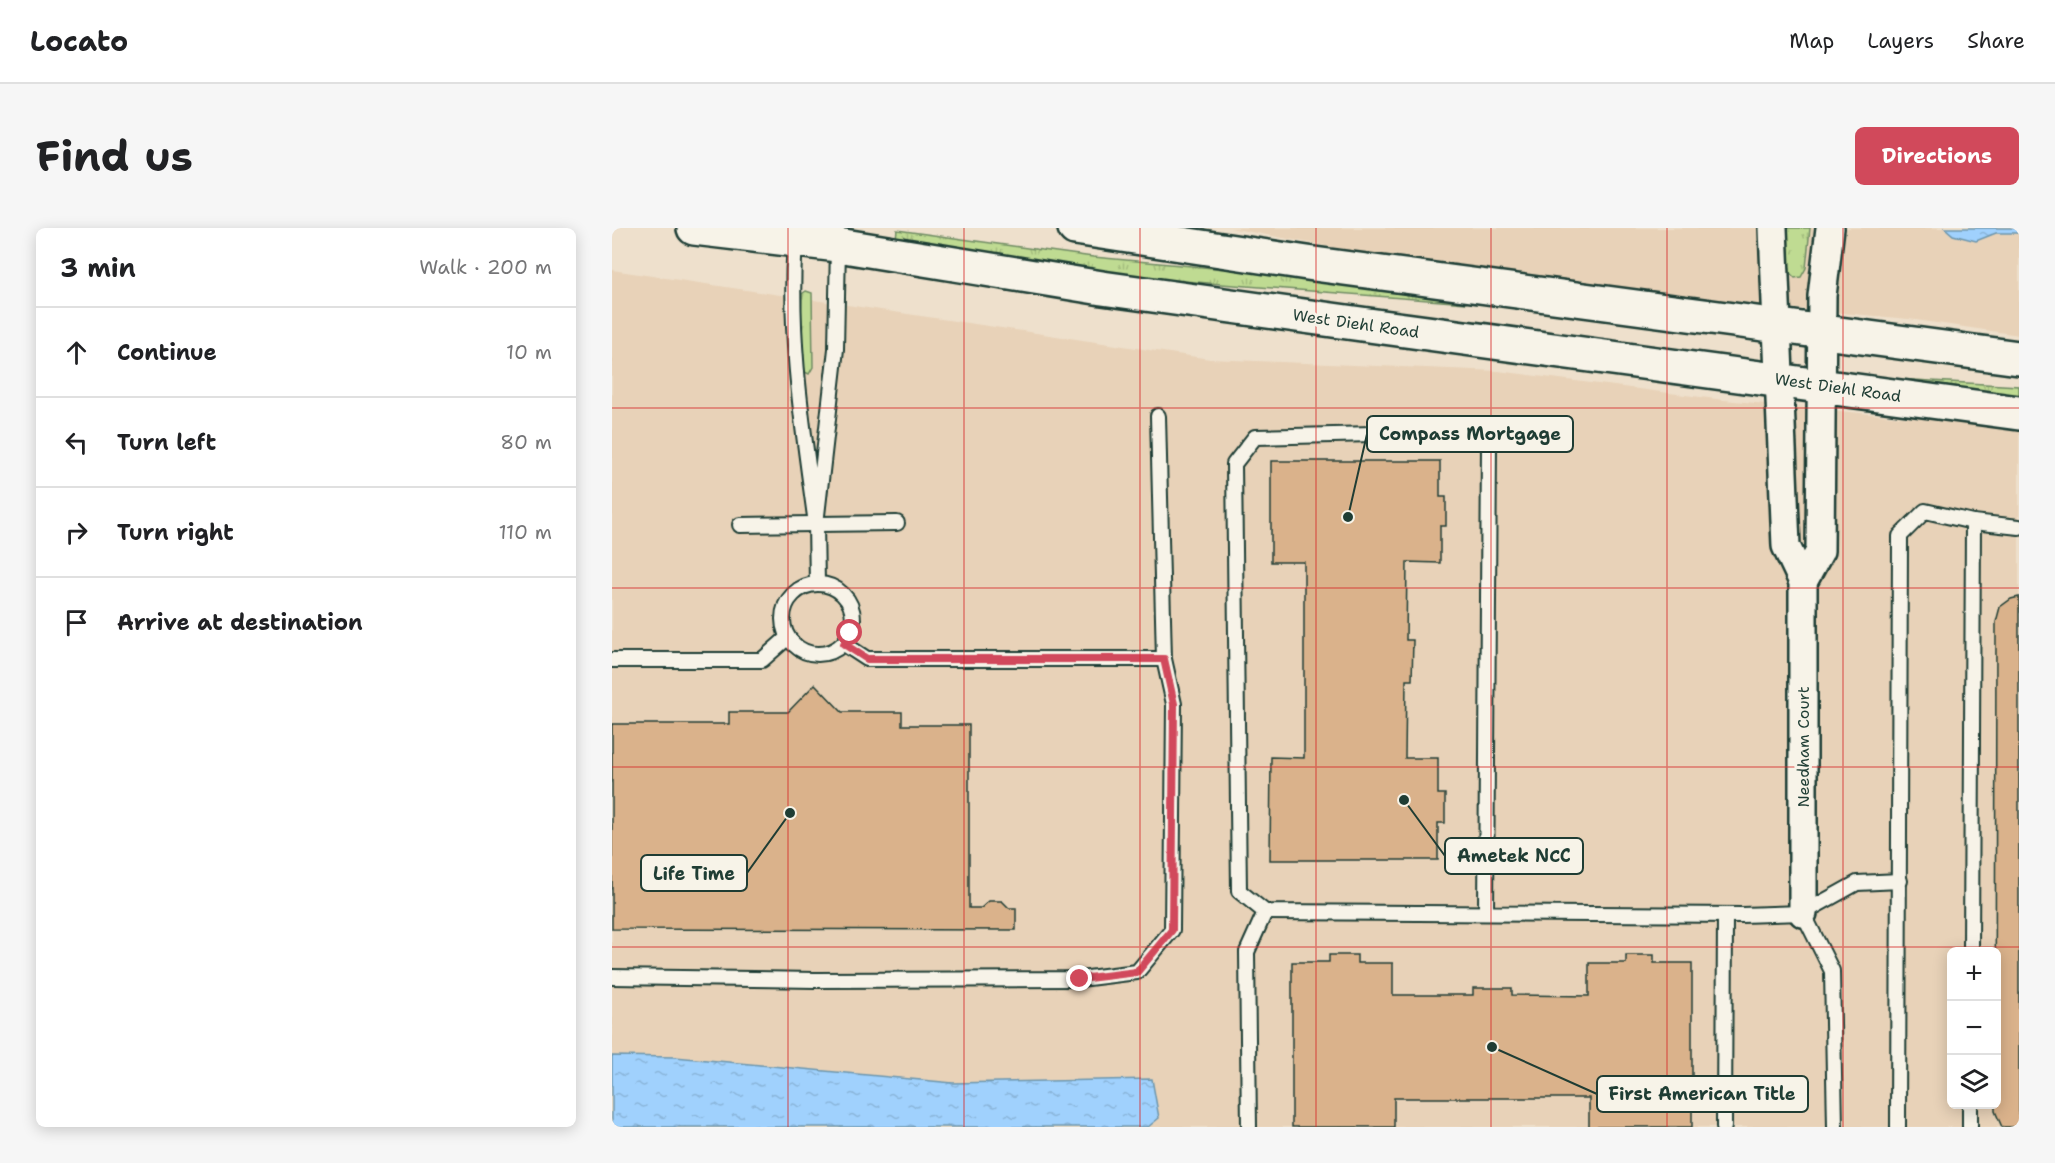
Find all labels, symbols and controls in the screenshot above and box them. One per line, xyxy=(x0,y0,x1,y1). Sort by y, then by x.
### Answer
text: Locato xyxy=(30,22,128,60)
text: Map xyxy=(1789,27,1834,55)
text: Layers xyxy=(1867,27,1934,55)
text: Share xyxy=(1967,27,2025,55)
button: Directions xyxy=(1855,127,2019,185)
text: Find us xyxy=(36,128,193,184)
text: 3 min xyxy=(60,250,136,285)
text: Walk · 200 m xyxy=(419,254,552,280)
street label: West Diehl Road xyxy=(1291,304,1421,343)
icon: ahead xyxy=(60,336,93,369)
text: Continue xyxy=(117,338,217,367)
text: 10 m xyxy=(506,339,552,365)
street label: West Diehl Road xyxy=(1773,368,1903,407)
callout: Compass Mortgage xyxy=(1367,416,1573,452)
text: Compass Mortgage xyxy=(1379,422,1561,446)
icon: left xyxy=(60,426,93,459)
text: Turn left xyxy=(117,428,216,457)
text: 80 m xyxy=(500,429,552,455)
icon: right xyxy=(60,516,93,549)
text: Turn right xyxy=(117,518,234,547)
text: 110 m xyxy=(498,519,552,545)
icon: arrive xyxy=(60,606,93,639)
text: Arrive at destination xyxy=(117,608,363,637)
route start xyxy=(836,619,862,645)
street label: Needham Court xyxy=(1793,686,1814,808)
callout: Ametek NCC xyxy=(1445,838,1583,874)
text: Ametek NCC xyxy=(1457,844,1571,868)
callout: Life Time xyxy=(641,855,747,891)
text: Life Time xyxy=(653,862,735,886)
map controls xyxy=(1947,947,2001,1109)
button: + xyxy=(1947,947,2001,1001)
route end xyxy=(1066,965,1092,991)
button: − xyxy=(1947,1001,2001,1055)
button: layers xyxy=(1947,1055,2001,1109)
callout: First American Title xyxy=(1597,1076,1808,1112)
text: First American Title xyxy=(1608,1082,1796,1106)

